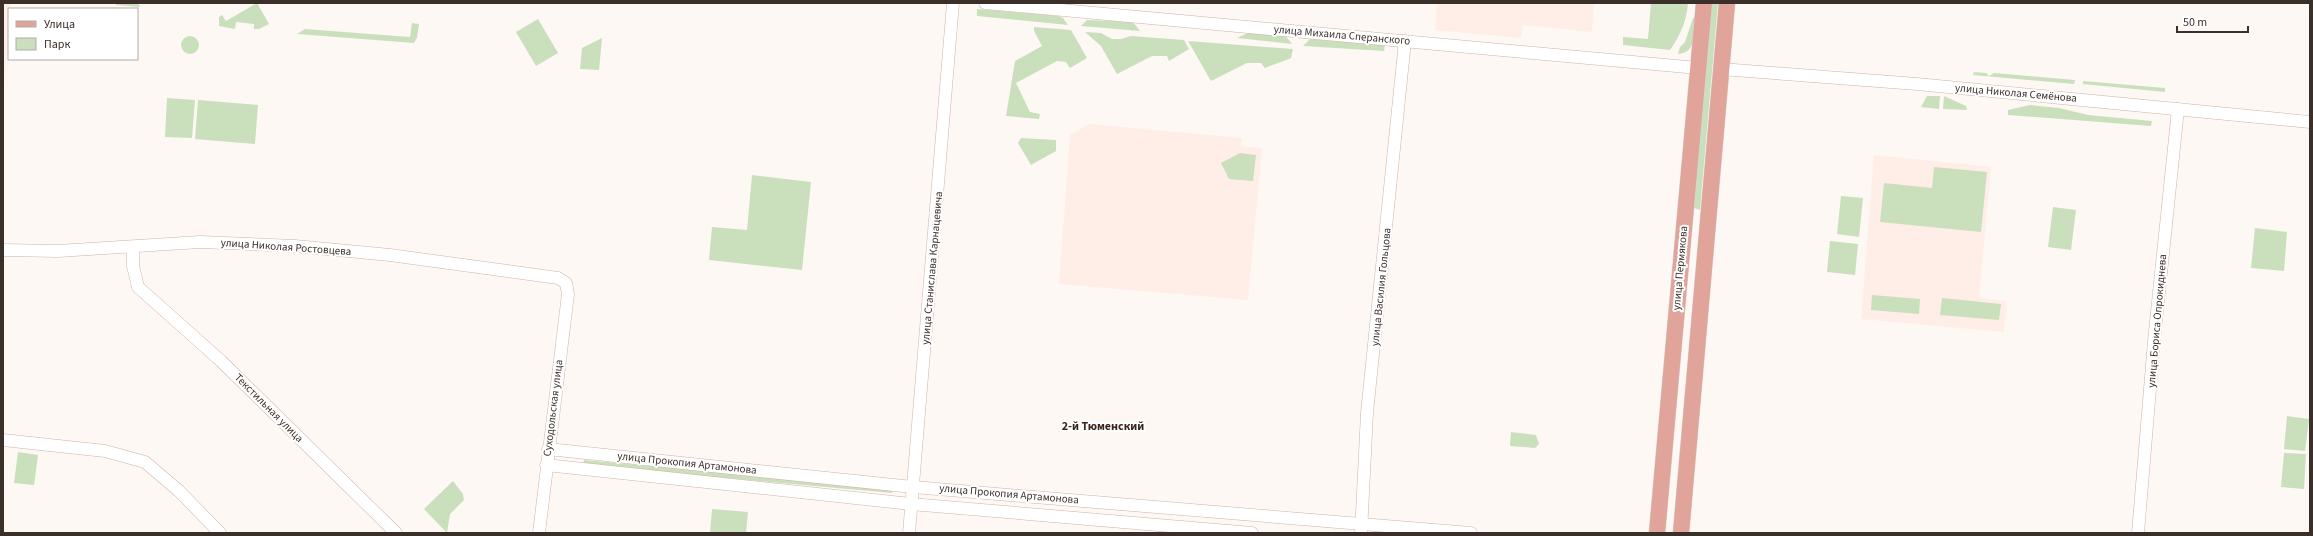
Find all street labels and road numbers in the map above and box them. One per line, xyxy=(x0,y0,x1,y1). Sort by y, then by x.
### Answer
street label: улица Михаила Сперанского xyxy=(1273,22,1411,48)
street label: улица Николая Семёнова xyxy=(1954,80,2078,106)
street label: улица Станислава Карнацевича xyxy=(918,191,946,345)
street label: улица Пермякова xyxy=(1669,225,1691,311)
street label: улица Василия Гольцова xyxy=(1367,227,1395,347)
street label: улица Николая Ростовцева xyxy=(220,235,352,259)
street label: улица Бориса Опрокиднева xyxy=(2144,254,2170,388)
street label: Суходольская улица xyxy=(540,359,566,457)
street label: Текстильная улица xyxy=(231,370,307,446)
street label: улица Прокопия Артамонова xyxy=(617,448,757,478)
street label: улица Прокопия Артамонова xyxy=(939,480,1079,508)

